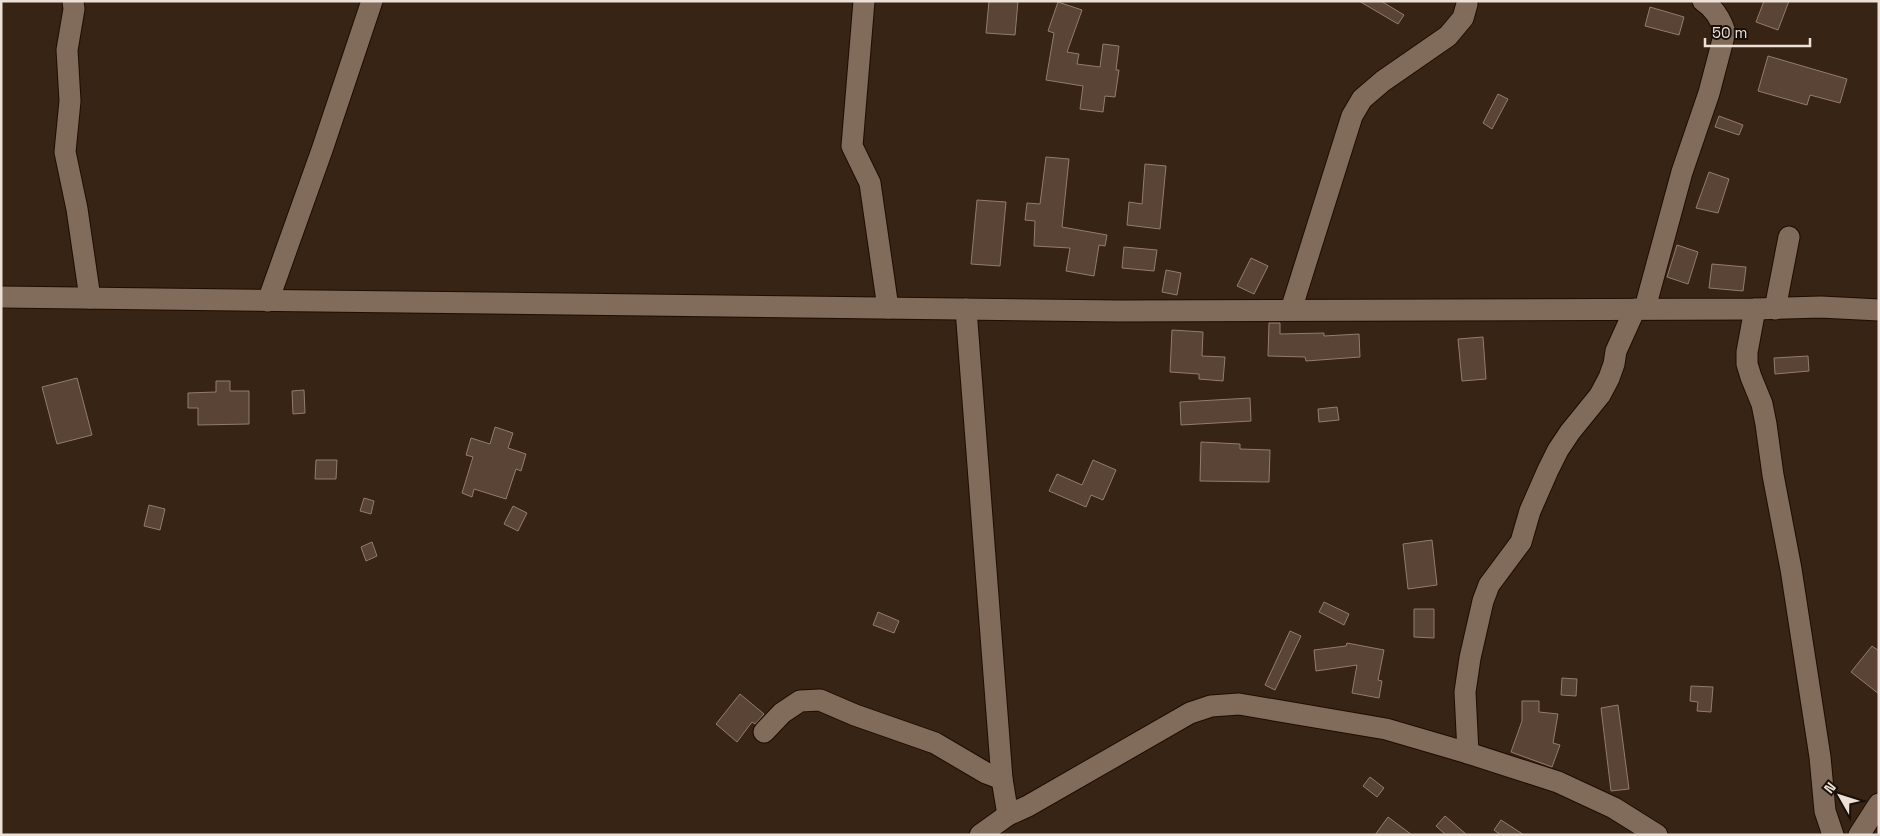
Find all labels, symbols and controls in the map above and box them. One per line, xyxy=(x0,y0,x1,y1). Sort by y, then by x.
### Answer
scale bar xyxy=(1705,15,1810,47)
text: 50 m xyxy=(1712,23,1747,42)
north arrow xyxy=(1815,771,1865,821)
text: N xyxy=(1820,779,1840,797)

